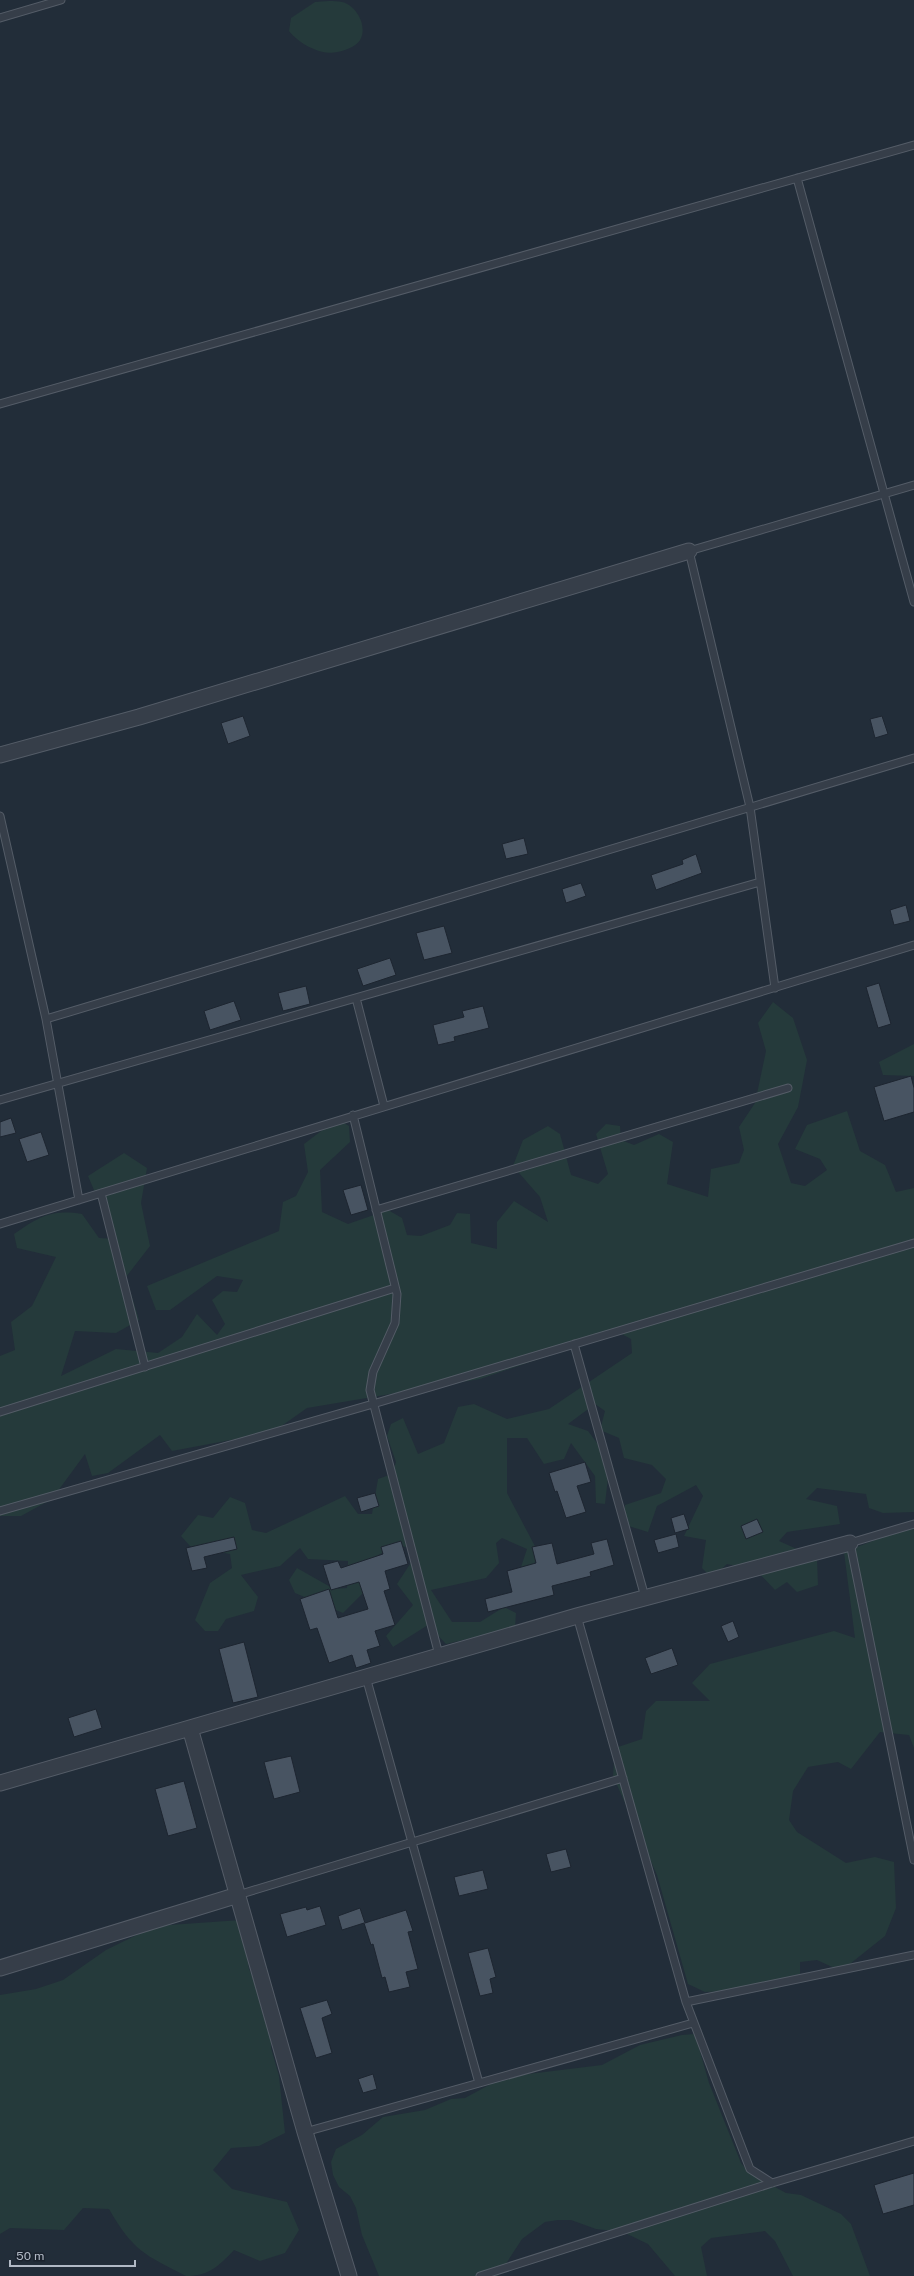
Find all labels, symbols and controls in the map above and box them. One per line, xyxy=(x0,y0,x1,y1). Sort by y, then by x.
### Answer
scale bar xyxy=(10,2242,135,2268)
text: 50 m xyxy=(16,2249,44,2263)

